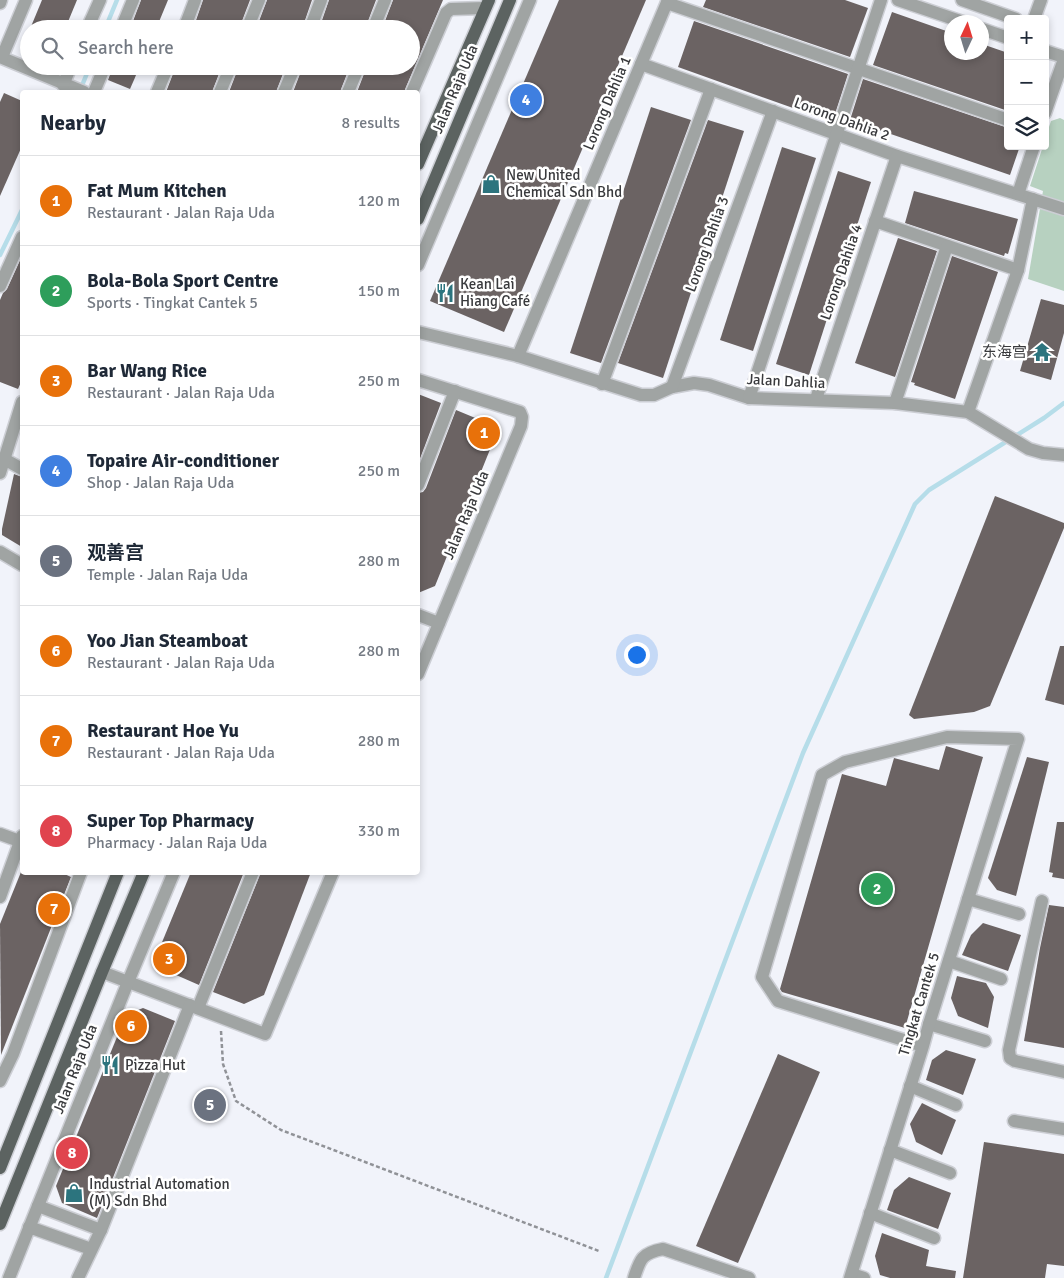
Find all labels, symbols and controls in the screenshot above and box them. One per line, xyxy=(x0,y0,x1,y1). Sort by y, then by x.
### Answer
north arrow xyxy=(944,15,989,60)
map controls xyxy=(1004,15,1049,150)
button: + xyxy=(1004,15,1049,60)
search box xyxy=(20,20,420,75)
icon: search xyxy=(38,34,66,62)
text: Search here xyxy=(78,36,174,60)
street label: Jalan Raja Uda xyxy=(428,42,482,136)
street label: Lorong Dahlia 1 xyxy=(579,53,635,153)
button: − xyxy=(1004,60,1049,105)
pin: 4 xyxy=(510,81,542,119)
street label: Lorong Dahlia 2 xyxy=(792,93,892,145)
button: layers xyxy=(1004,105,1049,150)
text: Nearby xyxy=(40,110,106,136)
text: 8 results xyxy=(341,113,400,133)
place label: New United Chemical Sdn Bhd xyxy=(506,166,622,201)
shop icon: New United Chemical Sdn Bhd xyxy=(480,173,502,195)
text: Fat Mum Kitchen xyxy=(87,179,227,203)
text: 1 xyxy=(52,191,60,211)
text: 120 m xyxy=(358,191,400,211)
street label: Lorong Dahlia 3 xyxy=(681,194,733,294)
text: Restaurant · Jalan Raja Uda xyxy=(87,203,275,223)
street label: Lorong Dahlia 4 xyxy=(816,222,866,322)
text: Bola-Bola Sport Centre xyxy=(87,269,278,293)
place label: Kean Lai Hiang Café xyxy=(460,275,530,310)
text: 2 xyxy=(52,281,60,301)
text: 150 m xyxy=(358,281,400,301)
restaurant icon: Kean Lai Hiang Café xyxy=(434,282,456,304)
text: Sports · Tingkat Cantek 5 xyxy=(87,293,258,313)
temple icon: 东海宫 xyxy=(1031,341,1053,363)
place label: 东海宫 xyxy=(982,343,1027,361)
text: Bar Wang Rice xyxy=(87,359,207,383)
street label: Jalan Dahlia xyxy=(746,370,826,392)
text: 3 xyxy=(52,371,60,391)
text: 250 m xyxy=(358,371,400,391)
text: Restaurant · Jalan Raja Uda xyxy=(87,383,275,403)
pin: 1 xyxy=(468,414,500,452)
text: Topaire Air-conditioner xyxy=(87,449,279,473)
text: 4 xyxy=(52,461,60,481)
text: 250 m xyxy=(358,461,400,481)
street label: Jalan Raja Uda xyxy=(439,468,493,562)
text: Shop · Jalan Raja Uda xyxy=(87,473,234,493)
text: 观善宫 xyxy=(87,541,144,565)
text: 5 xyxy=(52,551,60,571)
text: 280 m xyxy=(358,551,400,571)
text: Temple · Jalan Raja Uda xyxy=(87,565,248,585)
text: Yoo Jian Steamboat xyxy=(87,629,248,653)
text: 6 xyxy=(52,641,60,661)
text: 280 m xyxy=(358,641,400,661)
your location xyxy=(624,642,650,668)
text: Restaurant · Jalan Raja Uda xyxy=(87,653,275,673)
text: Restaurant Hoe Yu xyxy=(87,719,239,743)
text: 7 xyxy=(52,731,60,751)
text: 280 m xyxy=(358,731,400,751)
text: Restaurant · Jalan Raja Uda xyxy=(87,743,275,763)
text: Super Top Pharmacy xyxy=(87,809,254,833)
text: 8 xyxy=(52,821,60,841)
text: 330 m xyxy=(358,821,400,841)
text: Pharmacy · Jalan Raja Uda xyxy=(87,833,267,853)
pin: 2 xyxy=(861,870,893,908)
pin: 7 xyxy=(38,890,70,928)
pin: 3 xyxy=(153,940,185,978)
street label: Tingkat Cantek 5 xyxy=(895,950,943,1058)
pin: 6 xyxy=(115,1007,147,1045)
street label: Jalan Raja Uda xyxy=(49,1022,101,1116)
restaurant icon: Pizza Hut xyxy=(99,1054,121,1076)
place label: Pizza Hut xyxy=(125,1056,185,1074)
pin: 5 xyxy=(194,1086,226,1124)
pin: 8 xyxy=(56,1134,88,1172)
place label: Industrial Automation (M) Sdn Bhd xyxy=(89,1175,230,1210)
shop icon: Industrial Automation (M) Sdn Bhd xyxy=(63,1182,85,1204)

